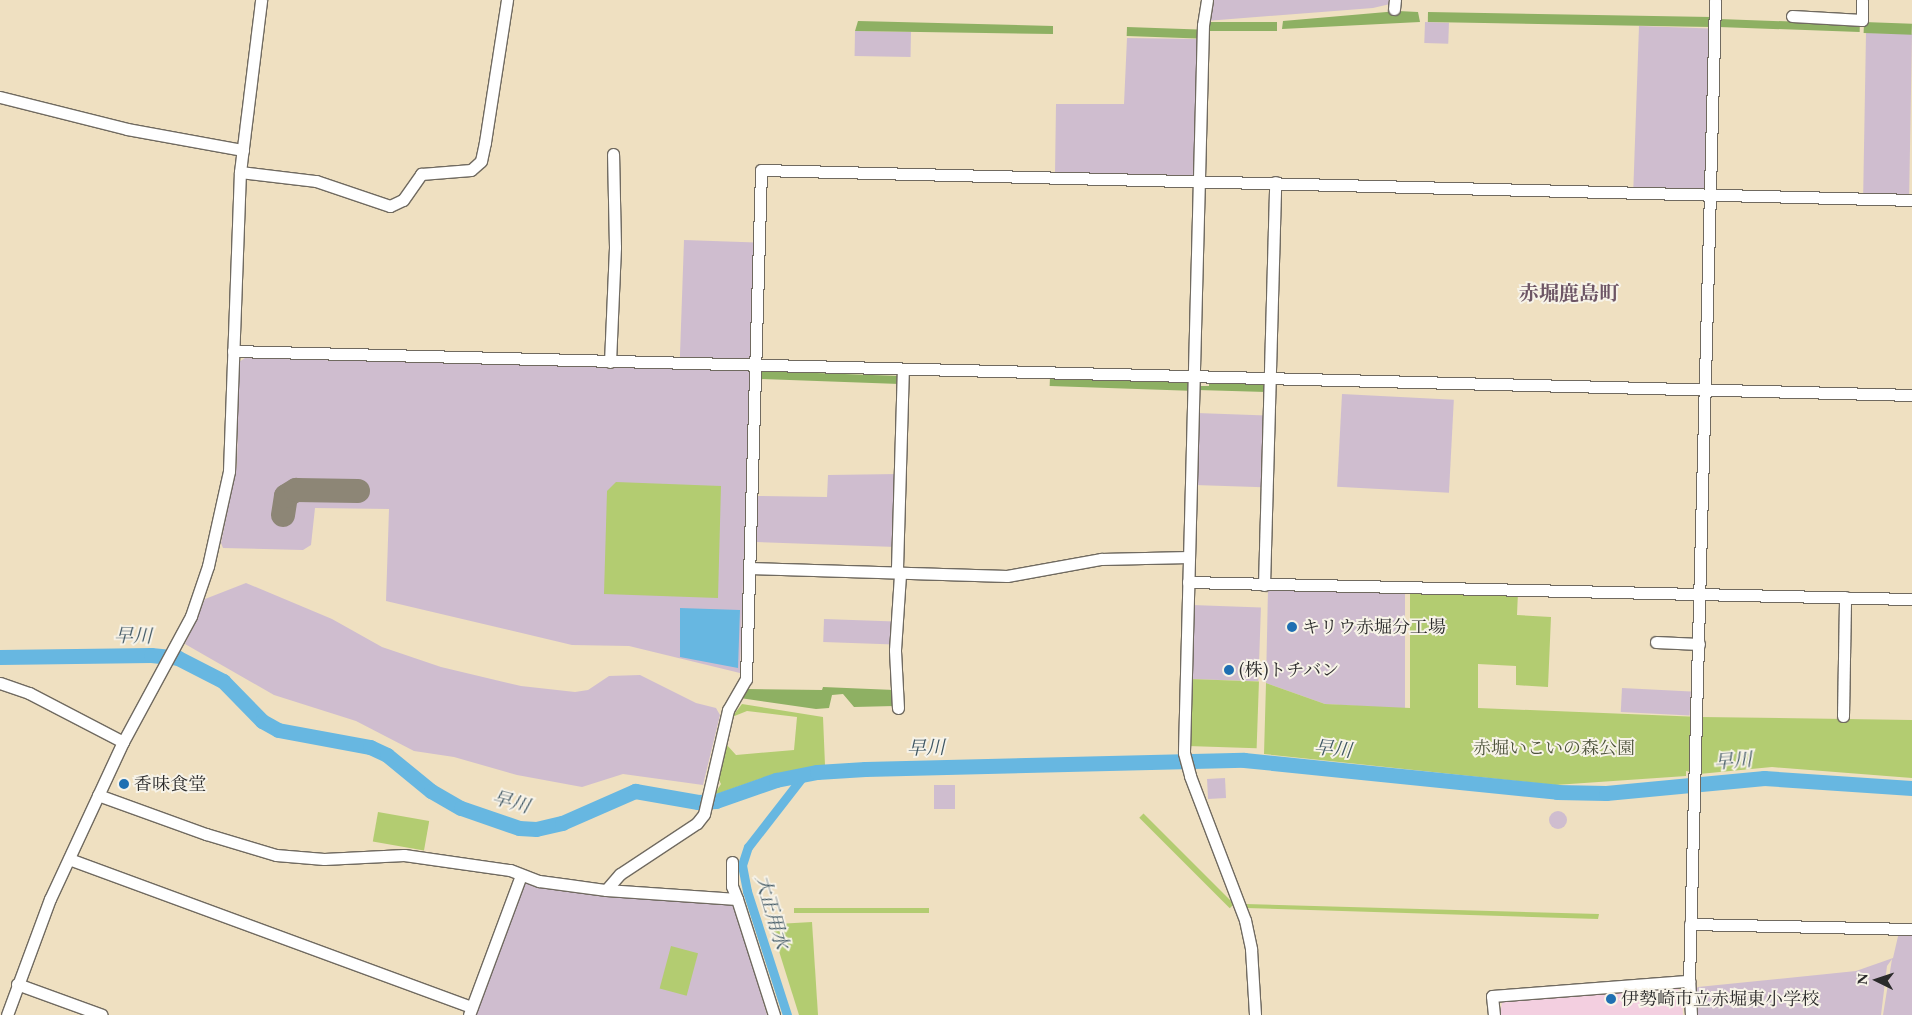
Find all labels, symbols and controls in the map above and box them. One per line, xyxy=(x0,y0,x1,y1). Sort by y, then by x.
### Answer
district label: 赤堀鹿島町 xyxy=(1519,281,1619,305)
place label: キリウ赤堀分工場 xyxy=(1302,616,1446,638)
marker: キリウ赤堀分工場 xyxy=(1286,621,1298,633)
water label: 早川 xyxy=(114,624,152,648)
place label: (株)トチバン xyxy=(1239,659,1340,681)
marker: (株)トチバン xyxy=(1223,664,1235,676)
water label: 早川 xyxy=(907,736,945,760)
water label: 早川 xyxy=(1313,736,1353,762)
park label: 赤堀いこいの森公園 xyxy=(1473,737,1635,759)
water label: 早川 xyxy=(1713,748,1753,774)
place label: 香味食堂 xyxy=(134,773,206,795)
marker: 香味食堂 xyxy=(118,778,130,790)
water label: 早川 xyxy=(490,786,532,818)
water label: 大正用水 xyxy=(751,872,793,952)
north arrow xyxy=(1852,955,1902,1005)
text: N xyxy=(1853,973,1871,985)
place label: 伊勢崎市立赤堀東小学校 xyxy=(1621,988,1819,1010)
marker: 伊勢崎市立赤堀東小学校 xyxy=(1605,993,1617,1005)

